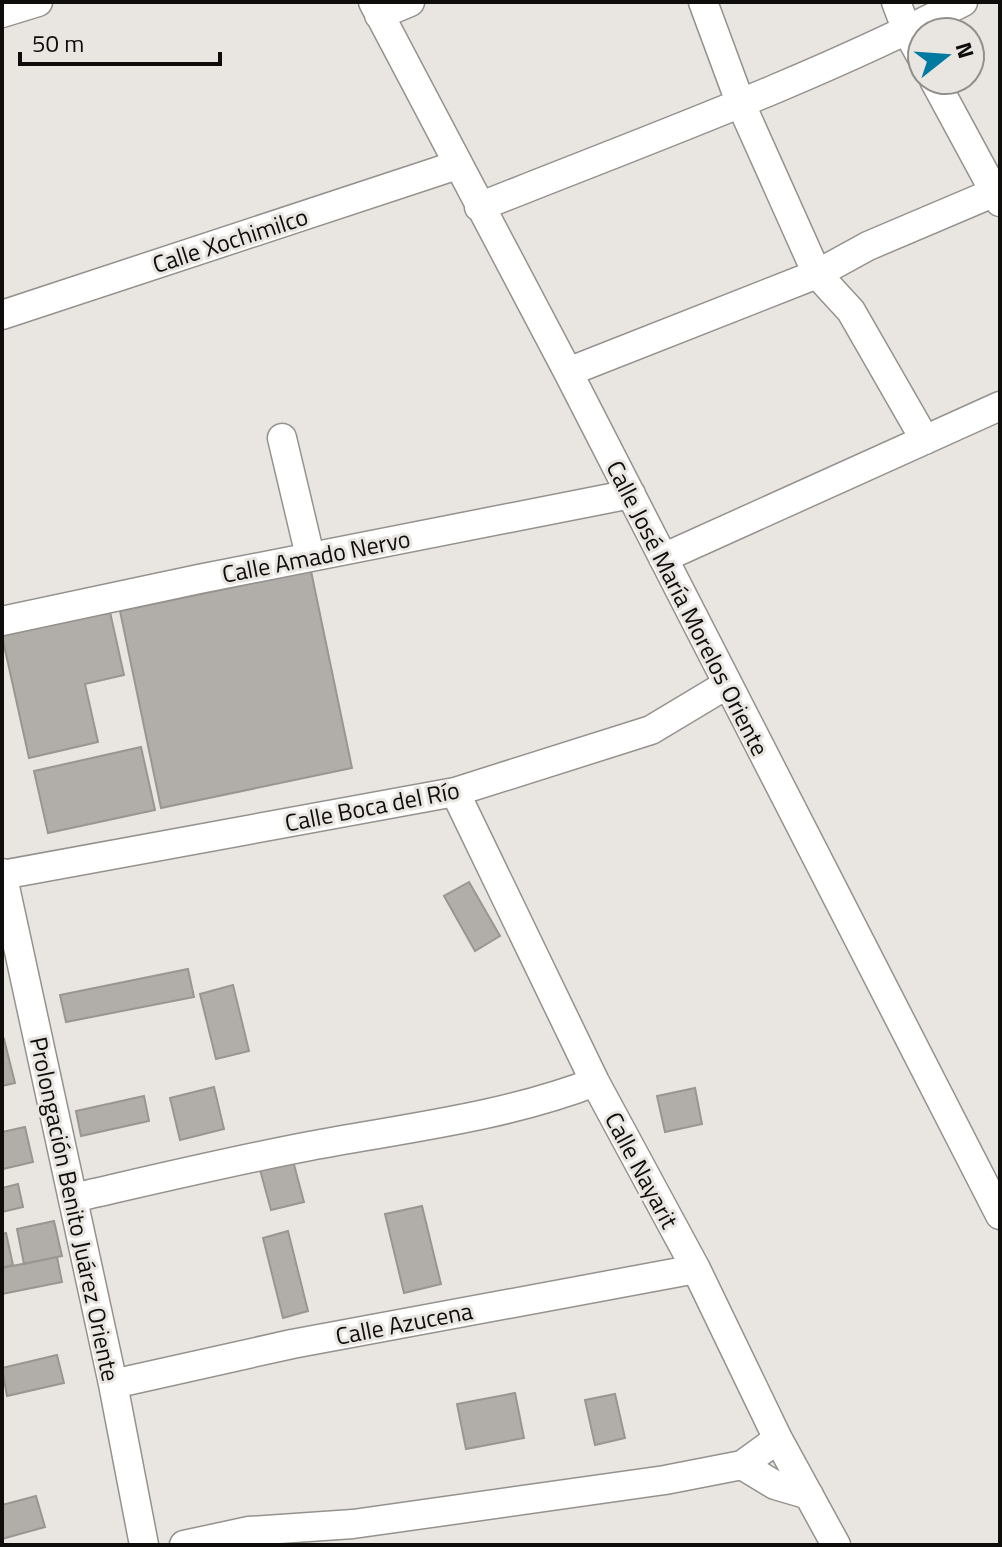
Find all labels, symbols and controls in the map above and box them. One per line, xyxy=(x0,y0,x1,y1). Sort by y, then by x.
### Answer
scale bar xyxy=(20,16,220,66)
north arrow xyxy=(906,16,986,96)
text: 50 m xyxy=(32,25,84,61)
text: N xyxy=(947,38,984,62)
street label: Calle Xochimilco xyxy=(148,198,312,282)
street label: Calle José María Morelos Oriente xyxy=(598,454,778,762)
street label: Calle Amado Nervo xyxy=(219,520,413,592)
street label: Calle Boca del Río xyxy=(282,771,462,841)
street label: Prolongación Benito Juárez Oriente xyxy=(21,1033,129,1385)
street label: Calle Nayarit xyxy=(596,1105,688,1235)
street label: Calle Azucena xyxy=(332,1292,476,1354)

